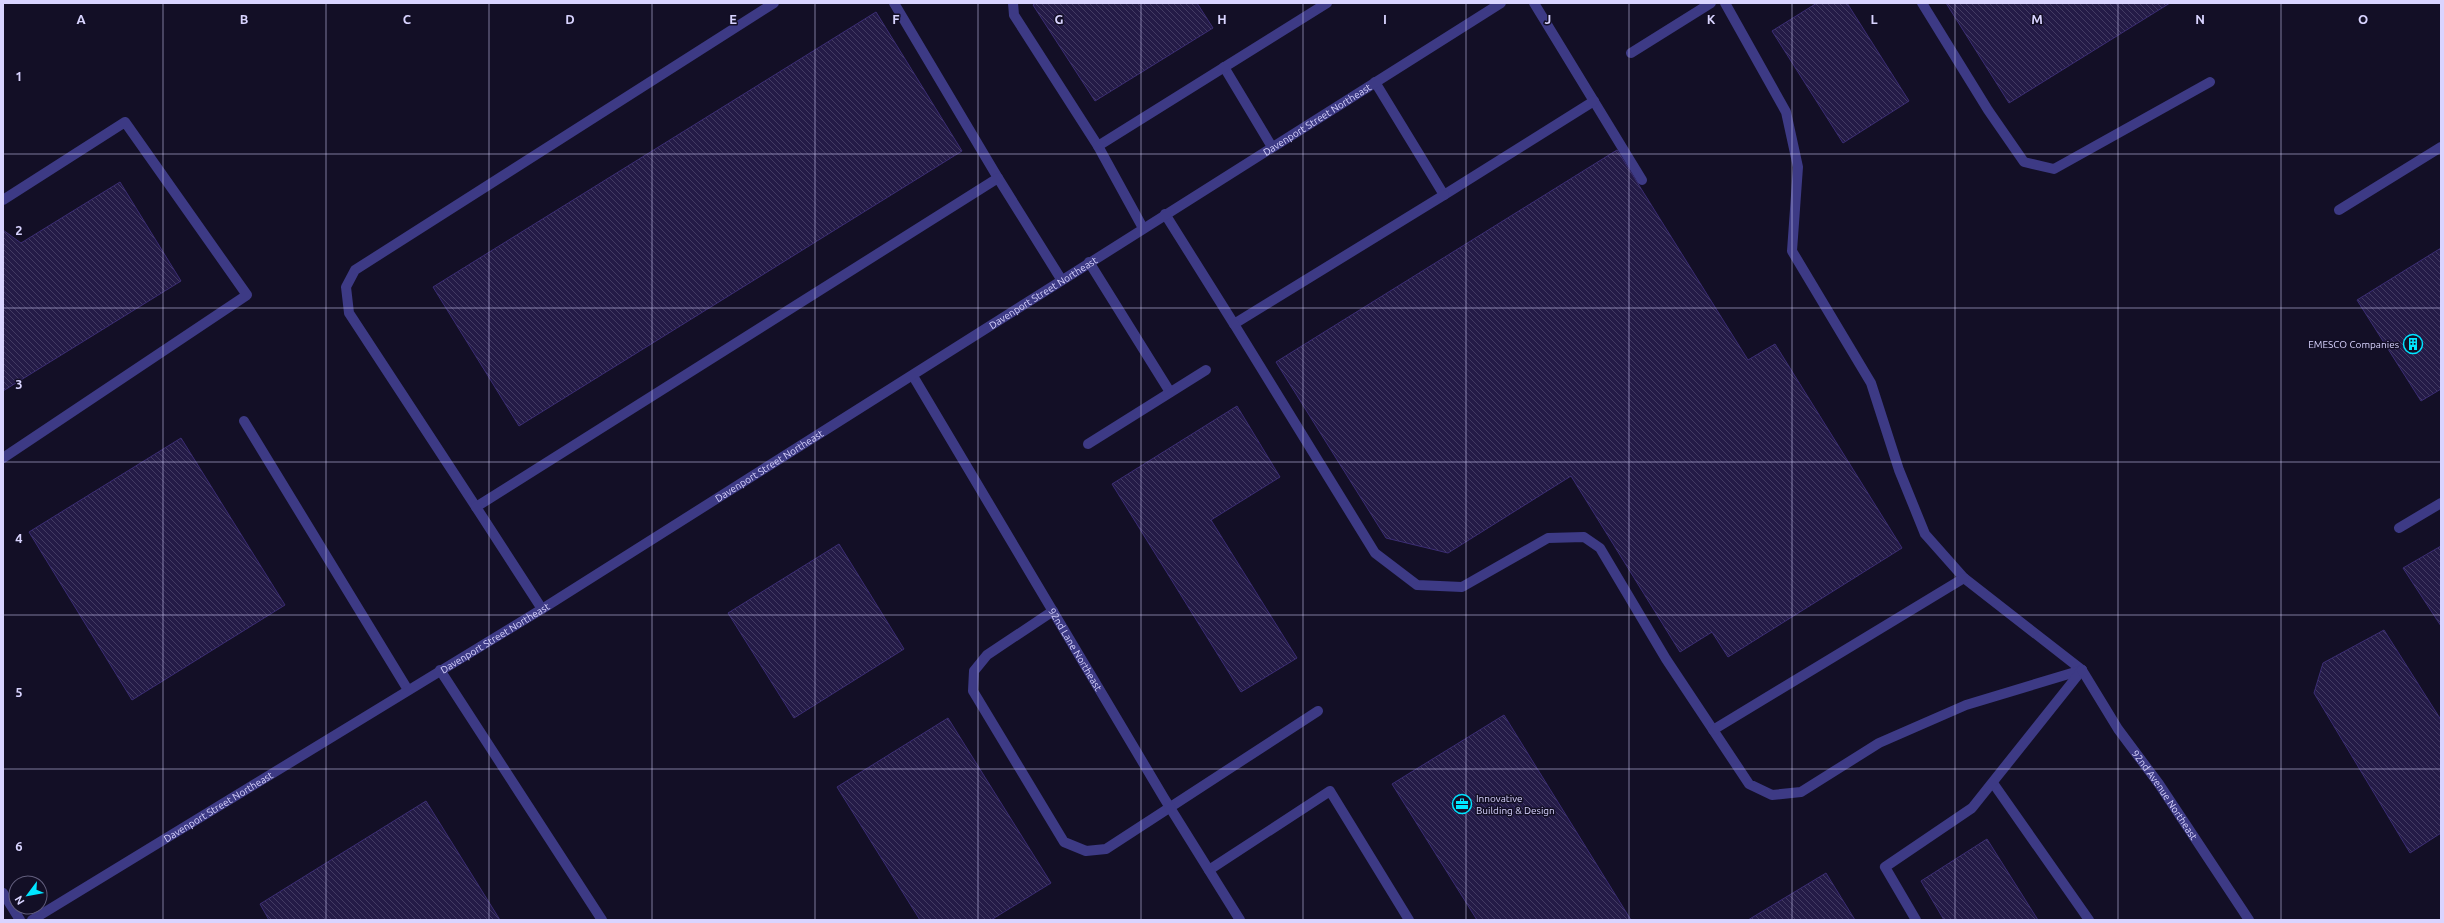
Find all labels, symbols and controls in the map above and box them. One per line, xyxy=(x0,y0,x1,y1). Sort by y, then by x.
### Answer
text: A xyxy=(76,12,86,26)
text: B xyxy=(240,12,249,26)
text: C xyxy=(403,12,412,26)
text: D xyxy=(565,12,575,26)
text: E xyxy=(729,12,737,26)
text: F xyxy=(892,12,900,26)
text: G xyxy=(1055,12,1064,26)
text: H xyxy=(1217,12,1227,26)
text: I xyxy=(1383,12,1387,26)
text: J xyxy=(1545,12,1551,26)
text: K xyxy=(1707,12,1716,26)
text: L xyxy=(1870,12,1878,26)
text: M xyxy=(2031,12,2043,26)
text: N xyxy=(2195,12,2205,26)
text: O xyxy=(2358,12,2368,26)
text: 1 xyxy=(15,69,23,83)
street label: Davenport Street Northeast xyxy=(1261,81,1373,158)
text: 2 xyxy=(15,223,23,237)
street label: Davenport Street Northeast xyxy=(987,255,1099,331)
building icon: EMESCO Companies xyxy=(2402,333,2424,355)
place label: EMESCO Companies xyxy=(2308,339,2399,350)
text: 3 xyxy=(15,377,23,391)
street label: Davenport Street Northeast xyxy=(713,428,826,504)
text: 4 xyxy=(15,531,23,545)
street label: Davenport Street Northeast xyxy=(438,601,552,676)
street label: 92nd Lane Northeast xyxy=(1046,606,1104,693)
text: 5 xyxy=(15,685,23,699)
street label: 92nd Avenue Northeast xyxy=(2130,748,2199,842)
street label: Davenport Street Northeast xyxy=(162,769,275,844)
office icon: Innovative Building & Design xyxy=(1451,793,1473,815)
place label: Innovative Building & Design xyxy=(1476,793,1555,816)
text: 6 xyxy=(15,839,23,853)
north arrow xyxy=(8,875,48,915)
text: N xyxy=(12,894,27,907)

